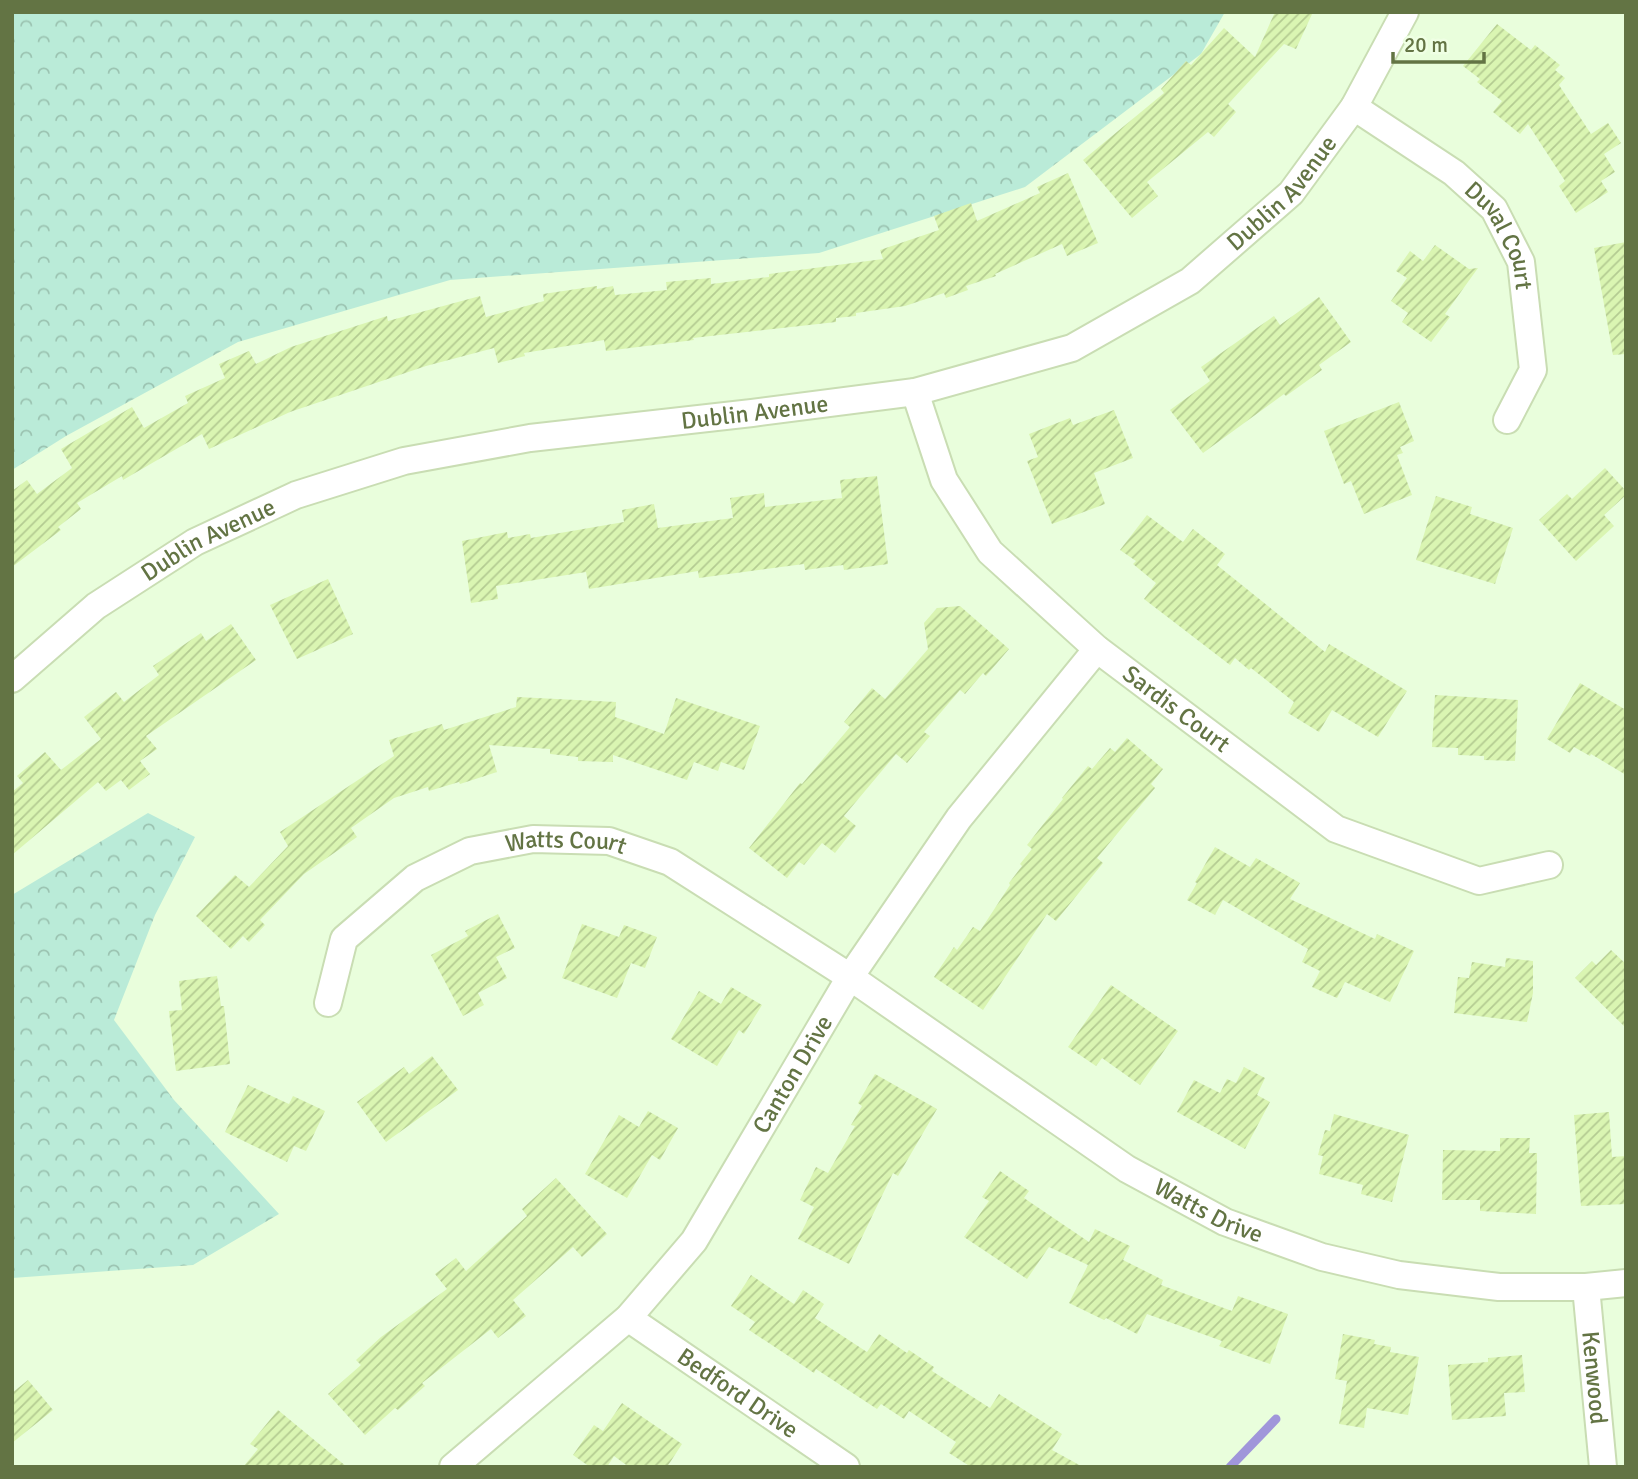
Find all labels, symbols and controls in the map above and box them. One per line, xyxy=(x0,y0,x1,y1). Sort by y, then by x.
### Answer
scale bar xyxy=(1393,21,1484,65)
text: 20 m xyxy=(1404,32,1448,58)
street label: Dublin Avenue xyxy=(1220,129,1343,257)
street label: Duval Court xyxy=(1458,175,1539,291)
street label: Dublin Avenue xyxy=(679,388,830,436)
street label: Dublin Avenue xyxy=(135,492,280,588)
street label: Sardis Court xyxy=(1117,659,1236,759)
street label: Watts Court xyxy=(503,824,631,861)
street label: Canton Drive xyxy=(746,1010,839,1139)
street label: Watts Drive xyxy=(1149,1171,1267,1249)
street label: Kenwood xyxy=(1575,1330,1614,1425)
street label: Bedford Drive xyxy=(672,1341,804,1445)

